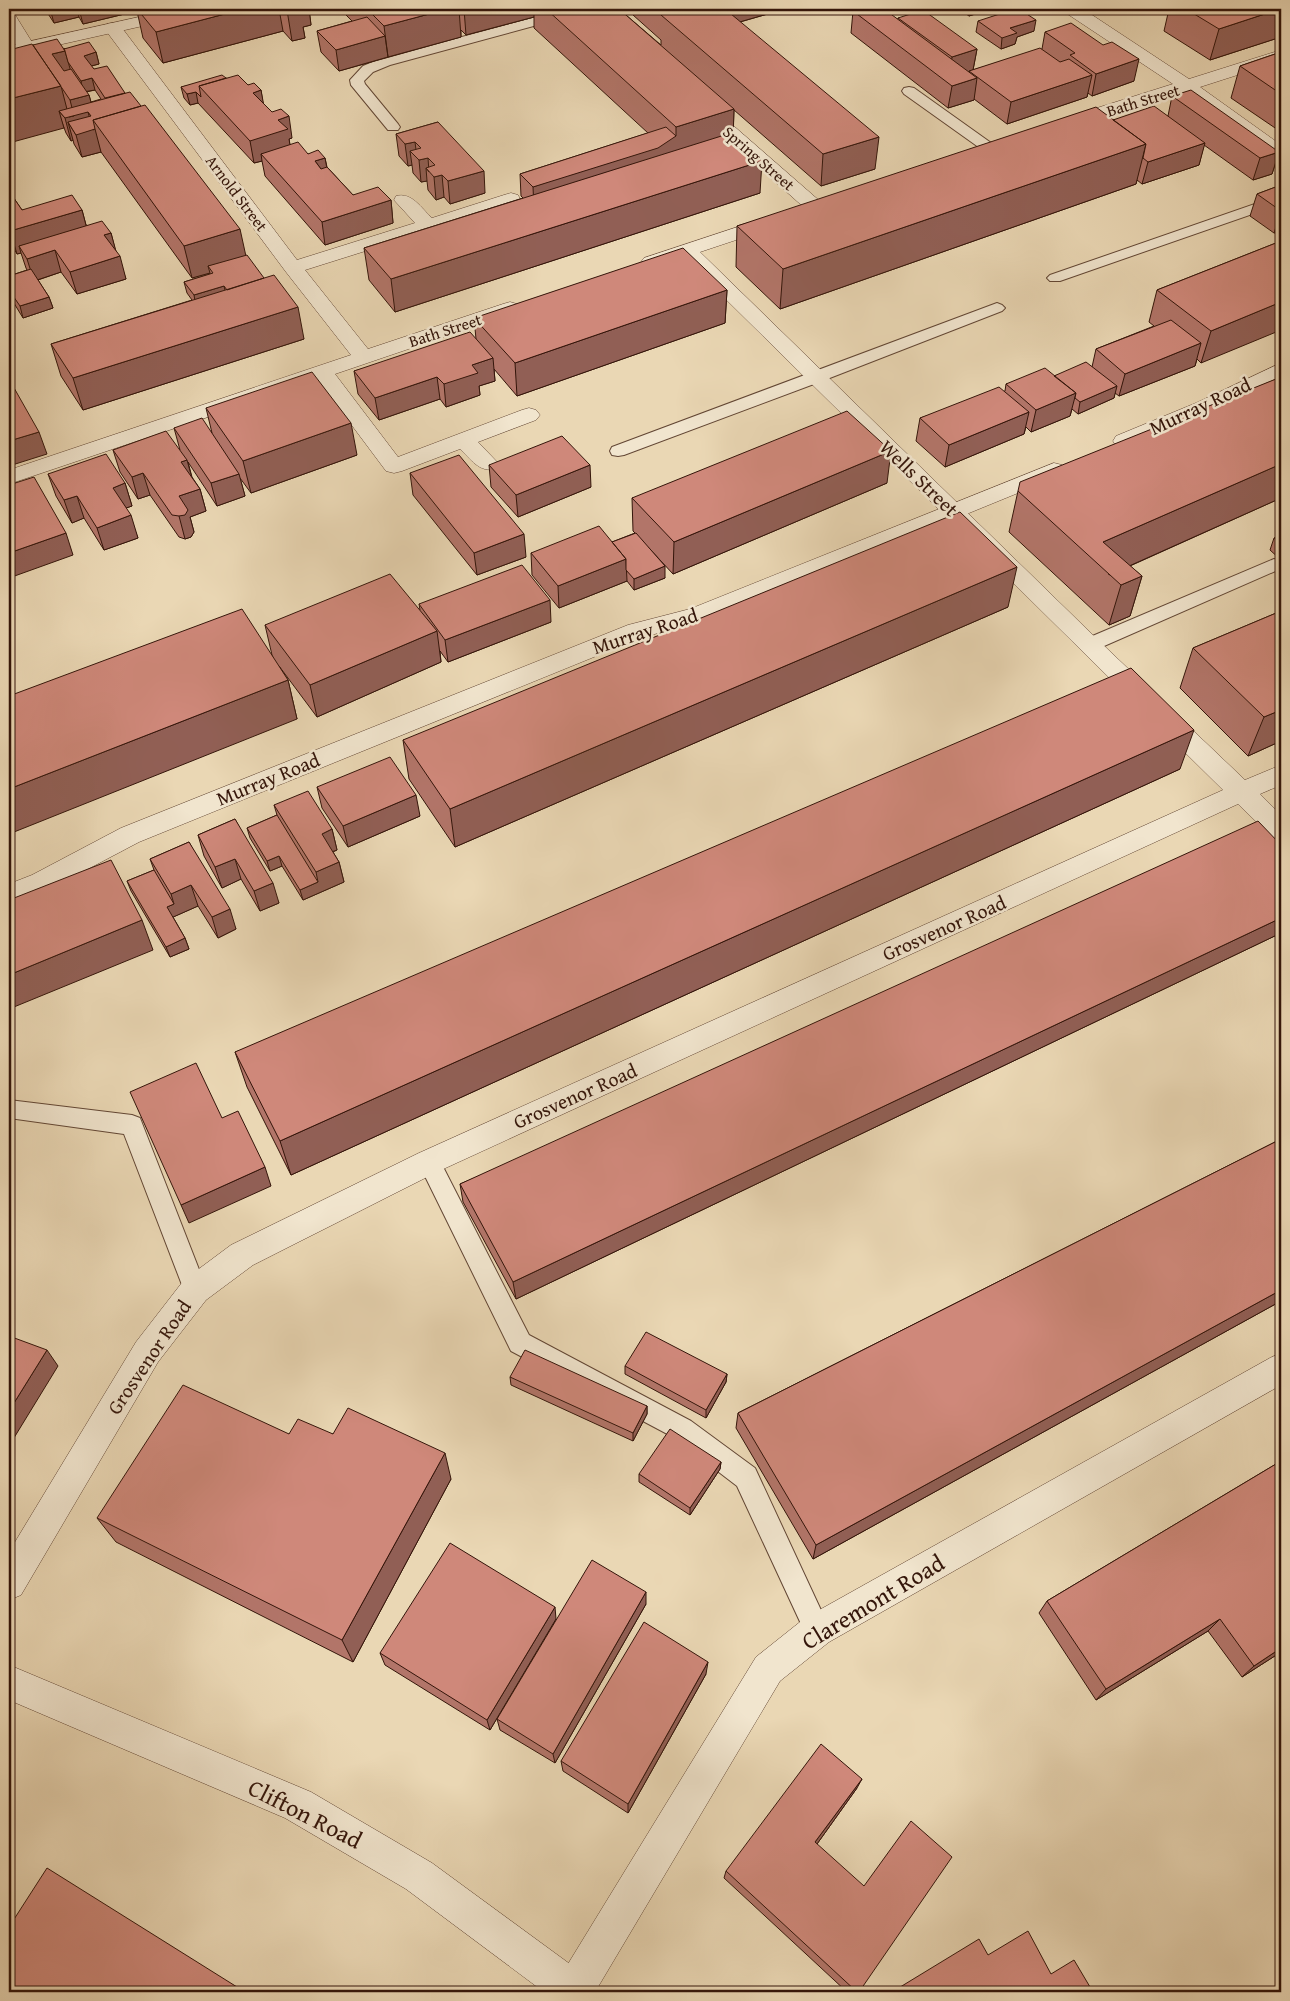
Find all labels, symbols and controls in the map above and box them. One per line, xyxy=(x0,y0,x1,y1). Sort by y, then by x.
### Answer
street label: Bath Street xyxy=(1104,77,1183,122)
street label: Spring Street xyxy=(718,120,801,196)
street label: Arnold Street xyxy=(200,150,274,237)
street label: Bath Street xyxy=(406,307,485,353)
street label: Murray Road xyxy=(1144,369,1256,442)
street label: Wells Street xyxy=(873,433,965,523)
street label: Murray Road xyxy=(588,600,702,661)
street label: Murray Road xyxy=(212,745,324,812)
street label: Grosvenor Road xyxy=(877,887,1011,968)
street label: Grosvenor Road xyxy=(508,1055,642,1136)
street label: Grosvenor Road xyxy=(99,1293,198,1420)
street label: Claremont Road xyxy=(795,1545,951,1658)
street label: Clifton Road xyxy=(242,1770,369,1857)

